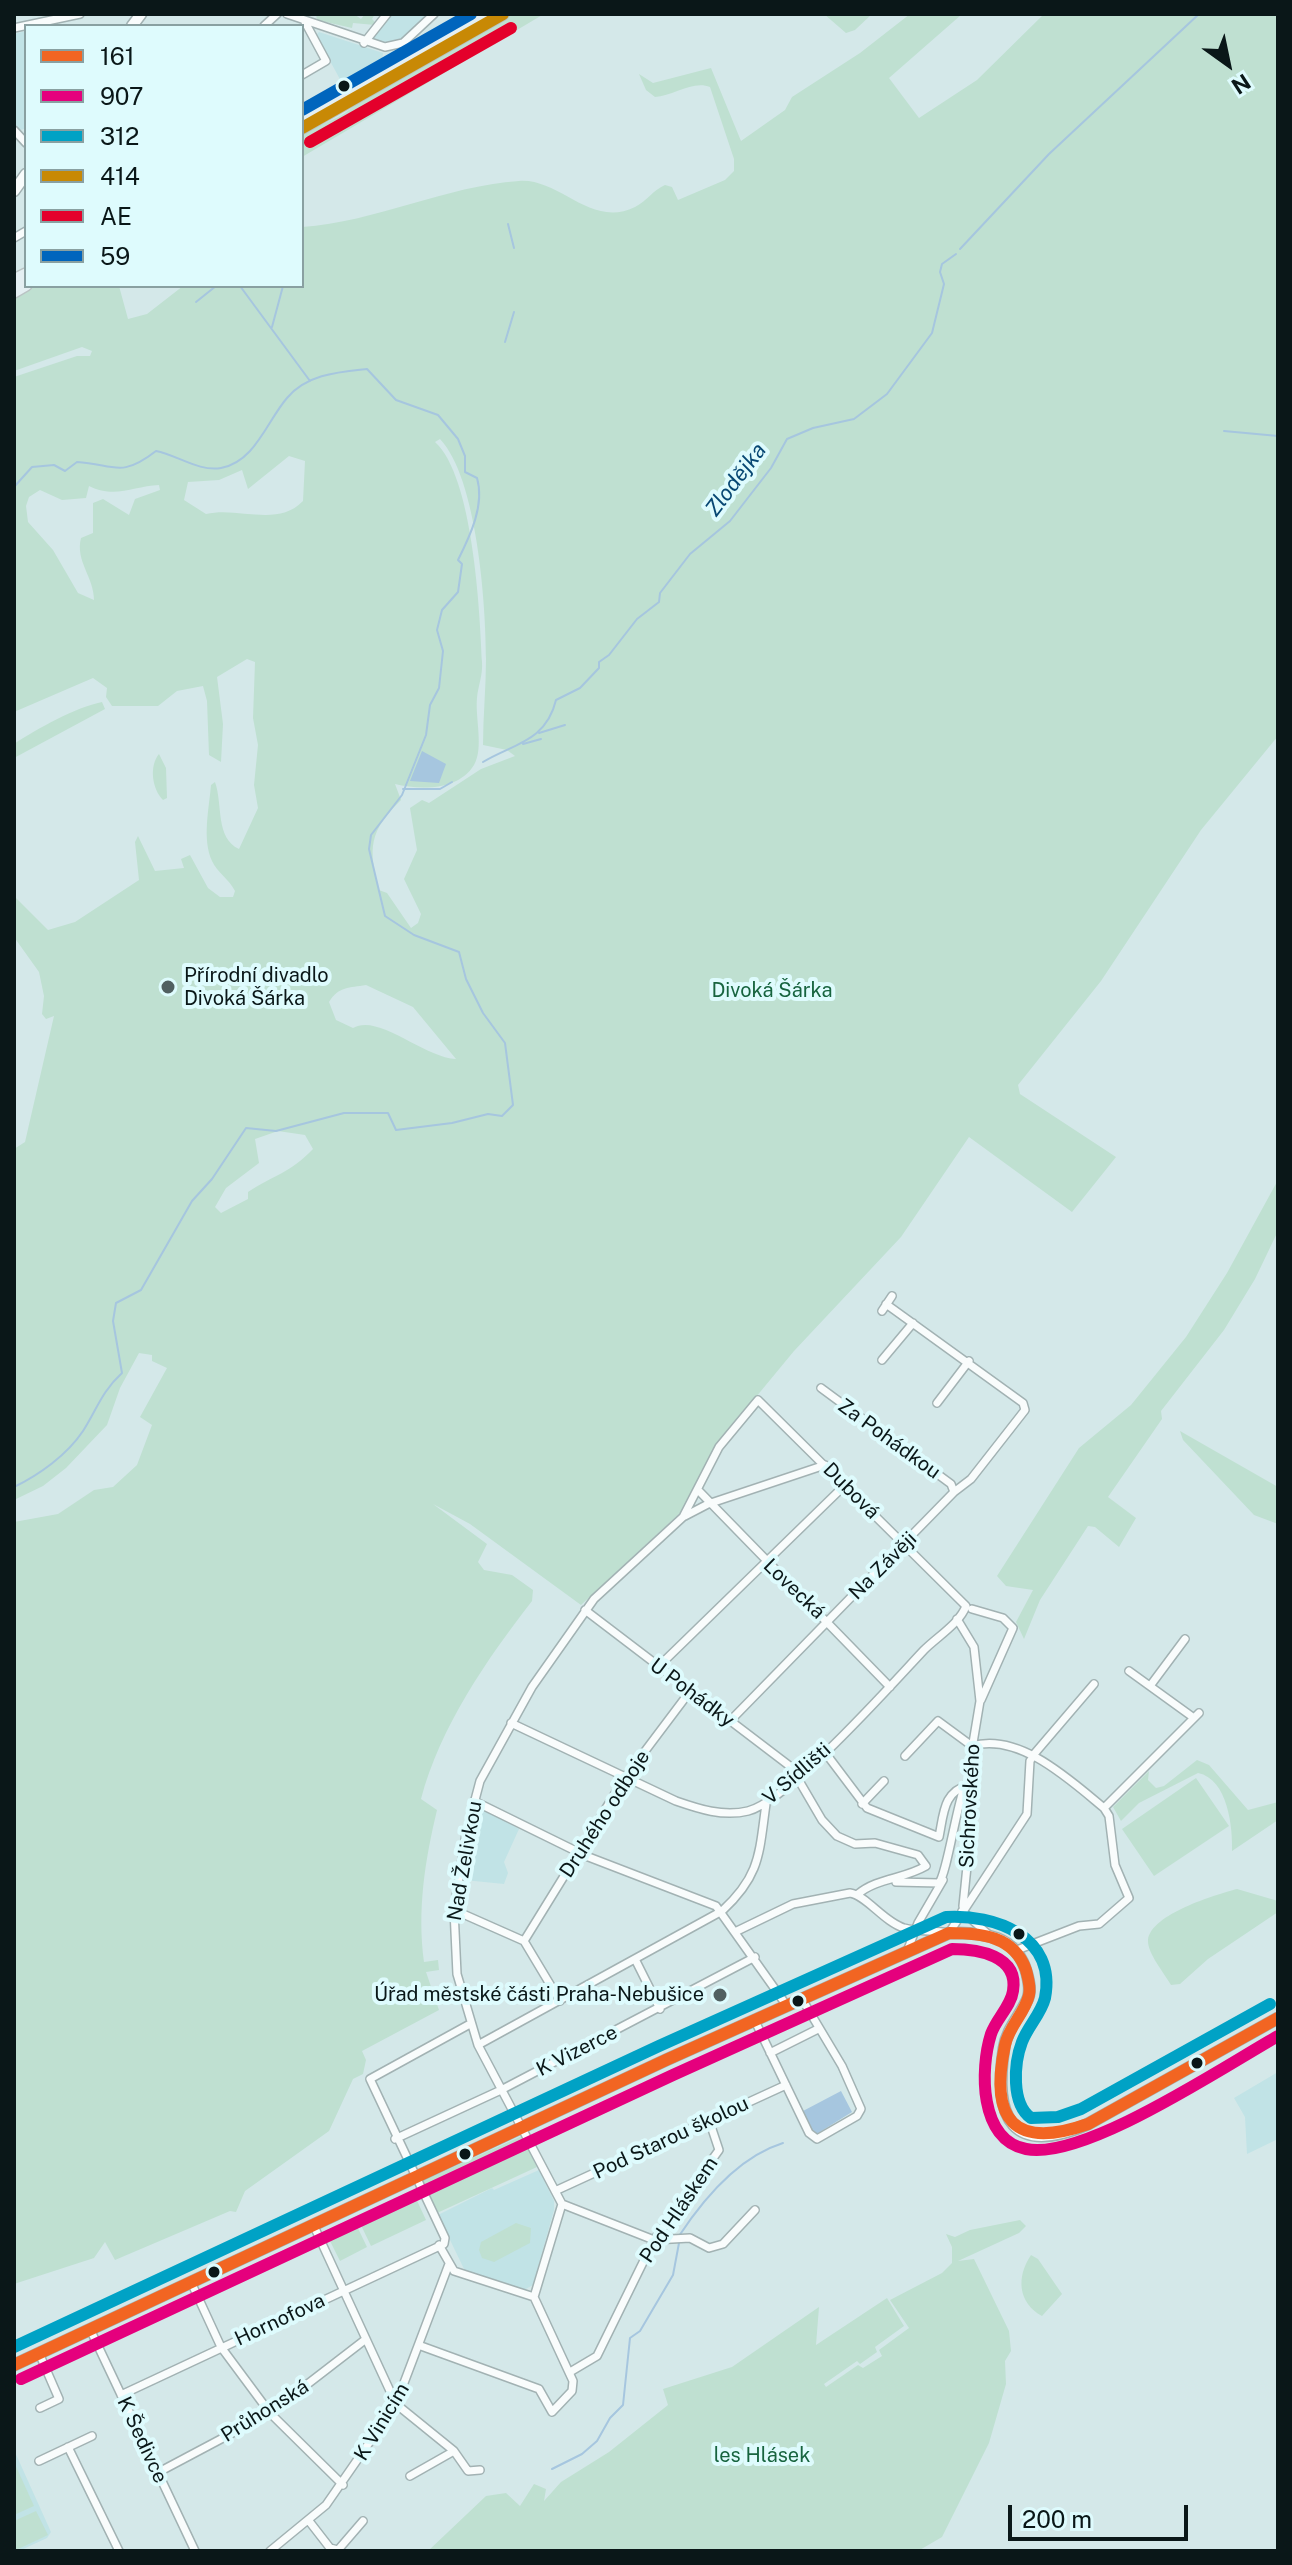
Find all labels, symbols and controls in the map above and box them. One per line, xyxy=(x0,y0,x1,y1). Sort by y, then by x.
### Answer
legend xyxy=(24,24,304,288)
north arrow xyxy=(1188,24,1268,104)
text: 161 xyxy=(100,42,134,70)
text: N xyxy=(1227,69,1255,100)
unlabelled marker xyxy=(336,78,352,94)
text: 907 xyxy=(100,82,144,110)
text: 312 xyxy=(100,122,139,150)
text: 414 xyxy=(100,162,140,190)
text: AE xyxy=(100,202,132,230)
text: 59 xyxy=(100,242,130,270)
water label: Zlodějka xyxy=(700,438,772,522)
place label: Přírodní divadlo Divoká Šárka xyxy=(184,964,329,1011)
marker: Přírodní divadlo Divoká Šárka xyxy=(159,978,177,996)
park label: Divoká Šárka xyxy=(711,979,833,1003)
street label: Za Pohádkou xyxy=(833,1394,945,1484)
street label: Dubová xyxy=(818,1458,884,1524)
street label: Na Závěji xyxy=(844,1527,922,1605)
street label: Lovecká xyxy=(758,1554,830,1624)
street label: U Pohádky xyxy=(645,1653,739,1733)
street label: V Sídlišti xyxy=(758,1738,836,1810)
street label: Sichrovského xyxy=(955,1743,985,1869)
street label: Druhého odboje xyxy=(555,1746,655,1882)
street label: Nad Želivkou xyxy=(443,1799,487,1923)
unlabelled marker xyxy=(1011,1926,1027,1942)
place label: Úřad městské části Praha-Nebušice xyxy=(374,1983,704,2007)
marker: Úřad městské části Praha-Nebušice xyxy=(711,1986,729,2004)
unlabelled marker xyxy=(790,1993,806,2009)
street label: K Vizerce xyxy=(533,2020,621,2082)
unlabelled marker xyxy=(1189,2055,1205,2071)
street label: Pod Starou školou xyxy=(590,2092,752,2184)
unlabelled marker xyxy=(457,2146,473,2162)
street label: Pod Hláskem xyxy=(635,2153,723,2267)
unlabelled marker xyxy=(206,2264,222,2280)
street label: Hornofova xyxy=(231,2289,329,2351)
street label: Průhonská xyxy=(217,2375,313,2447)
street label: K Vinicím xyxy=(349,2379,415,2465)
street label: K Šedivce xyxy=(112,2393,172,2487)
park label: les Hlásek xyxy=(714,2444,810,2468)
scale bar xyxy=(1012,2489,1192,2539)
text: 200 m xyxy=(1022,2505,1092,2533)

